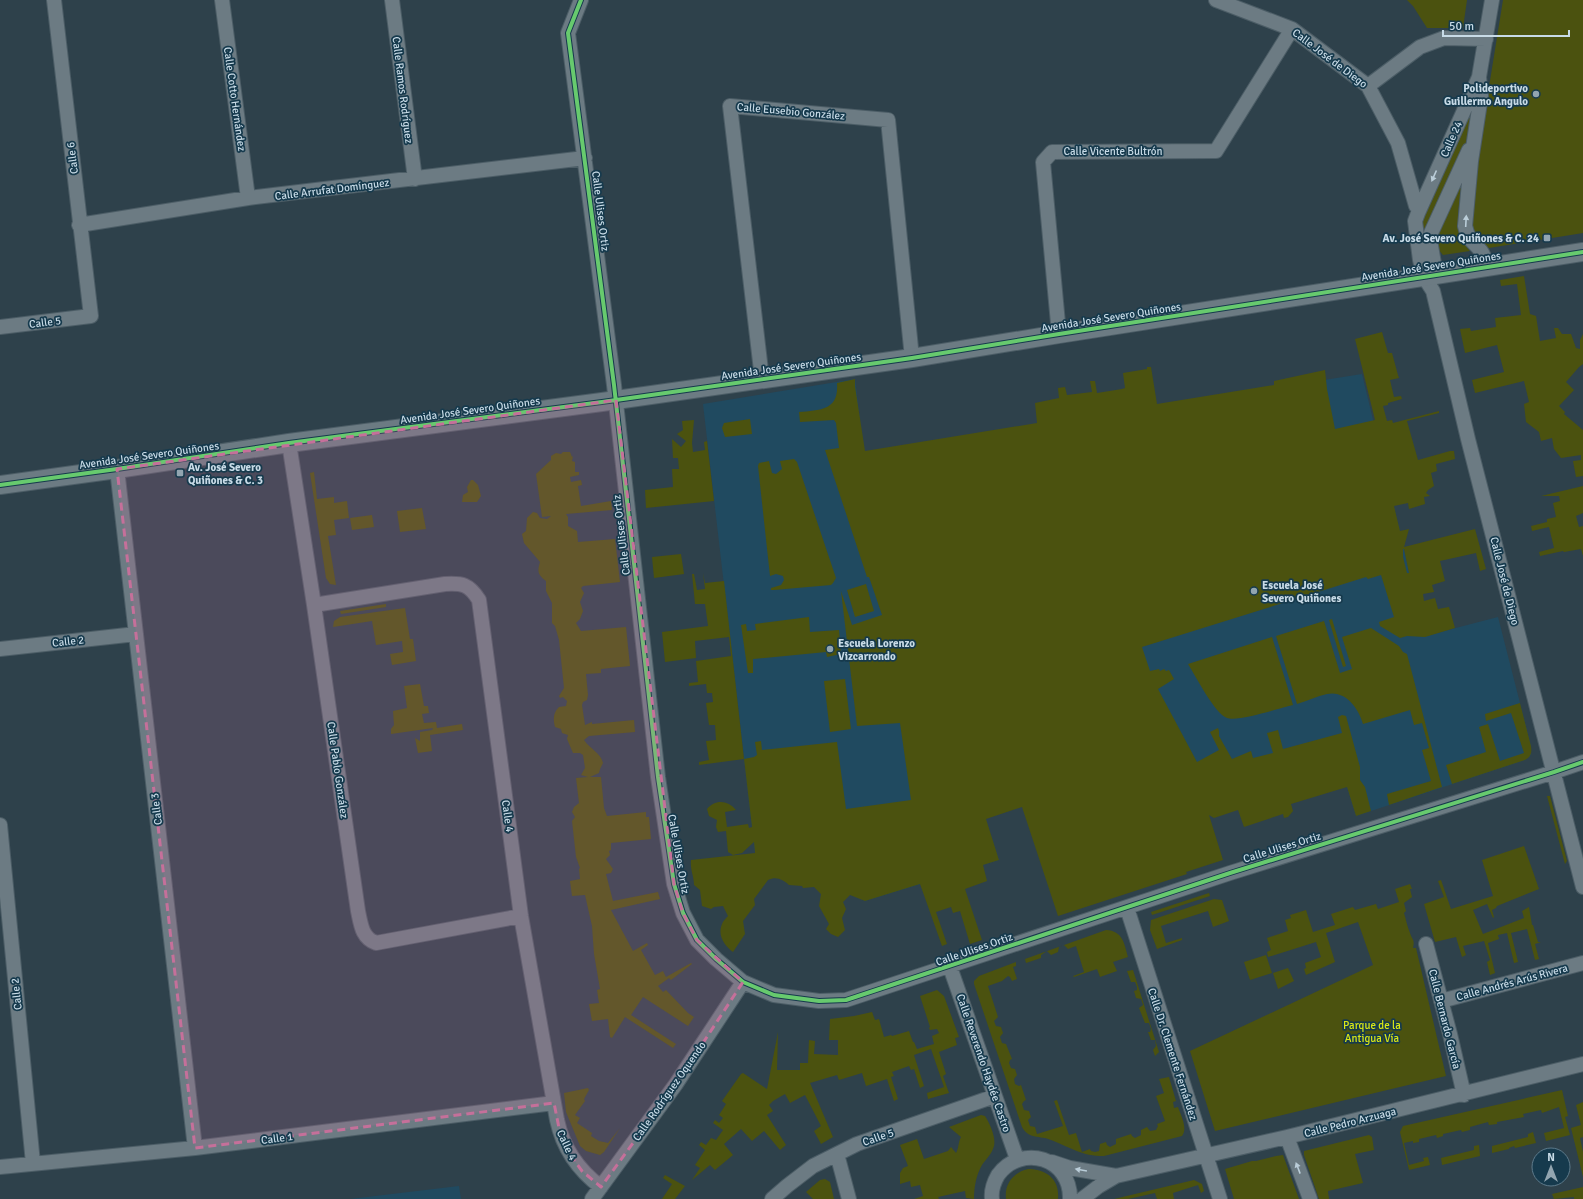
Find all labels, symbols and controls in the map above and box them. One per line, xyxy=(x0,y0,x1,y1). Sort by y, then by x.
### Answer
scale bar xyxy=(1443,12,1569,38)
text: 50 m xyxy=(1449,19,1474,34)
street label: Calle José de Diego xyxy=(1290,26,1370,91)
street label: Calle Ramos Rodríguez xyxy=(389,36,416,144)
street label: Calle Cotto Hernández xyxy=(221,46,248,152)
place label: Polideportivo Guillermo Angulo xyxy=(1444,82,1528,108)
marker: Polideportivo Guillermo Angulo xyxy=(1531,89,1541,99)
street label: Calle Eusebio González xyxy=(736,100,846,123)
street label: Calle 24 xyxy=(1438,119,1465,159)
street label: Calle 6 xyxy=(64,141,81,175)
street label: Calle Vicente Bultrón xyxy=(1063,145,1163,158)
street label: Calle Ulises Ortiz xyxy=(589,170,612,252)
one-way arrow xyxy=(1431,170,1438,182)
street label: Calle Arrufat Domínguez xyxy=(274,176,390,203)
one-way arrow xyxy=(1462,215,1469,227)
place label: Av. José Severo Quiñones & C. 24 xyxy=(1383,232,1539,245)
marker: Av. José Severo Quiñones & C. 24 xyxy=(1542,233,1552,243)
street label: Avenida José Severo Quiñones xyxy=(1360,249,1502,284)
street label: Avenida José Severo Quiñones xyxy=(1040,300,1182,335)
street label: Calle 5 xyxy=(28,314,62,331)
street label: Avenida José Severo Quiñones xyxy=(720,350,862,383)
street label: Avenida José Severo Quiñones xyxy=(399,394,541,427)
street label: Avenida José Severo Quiñones xyxy=(78,439,220,472)
place label: Av. José Severo Quiñones & C. 3 xyxy=(188,461,263,487)
marker: Av. José Severo Quiñones & C. 3 xyxy=(175,468,185,478)
street label: Calle Ulises Ortiz xyxy=(610,494,633,576)
street label: Calle José de Diego xyxy=(1487,536,1522,627)
place label: Escuela José Severo Quiñones xyxy=(1262,579,1341,605)
marker: Escuela José Severo Quiñones xyxy=(1249,586,1259,596)
street label: Calle 2 xyxy=(51,633,85,650)
place label: Escuela Lorenzo Vizcarrondo xyxy=(838,637,915,663)
marker: Escuela Lorenzo Vizcarrondo xyxy=(825,644,835,654)
street label: Calle Pablo González xyxy=(324,721,351,819)
street label: Calle 3 xyxy=(148,792,165,826)
street label: Calle 4 xyxy=(499,799,516,833)
street label: Calle Ulises Ortiz xyxy=(665,813,692,895)
street label: Calle Ulises Ortiz xyxy=(1242,829,1323,865)
street label: Calle Ulises Ortiz xyxy=(934,930,1015,969)
street label: Calle Andrés Arús Rivera xyxy=(1455,961,1570,1004)
street label: Calle Bernardo García xyxy=(1426,968,1463,1071)
street label: Calle 2 xyxy=(8,977,25,1011)
street label: Calle Dr. Clemente Fernández xyxy=(1145,986,1200,1122)
street label: Calle Reverendo Haydée Castro xyxy=(954,992,1013,1134)
park label: Parque de la Antigua Vía xyxy=(1343,1019,1401,1045)
street label: Calle Rodríguez Oquendo xyxy=(630,1039,709,1143)
street label: Calle Pedro Arzuaga xyxy=(1303,1105,1398,1140)
street label: Calle 5 xyxy=(861,1126,896,1149)
street label: Calle 4 xyxy=(554,1128,579,1163)
street label: Calle 1 xyxy=(260,1130,294,1147)
north arrow xyxy=(1531,1147,1571,1187)
text: N xyxy=(1547,1151,1555,1164)
one-way arrow xyxy=(1295,1162,1301,1174)
one-way arrow xyxy=(1075,1167,1087,1173)

